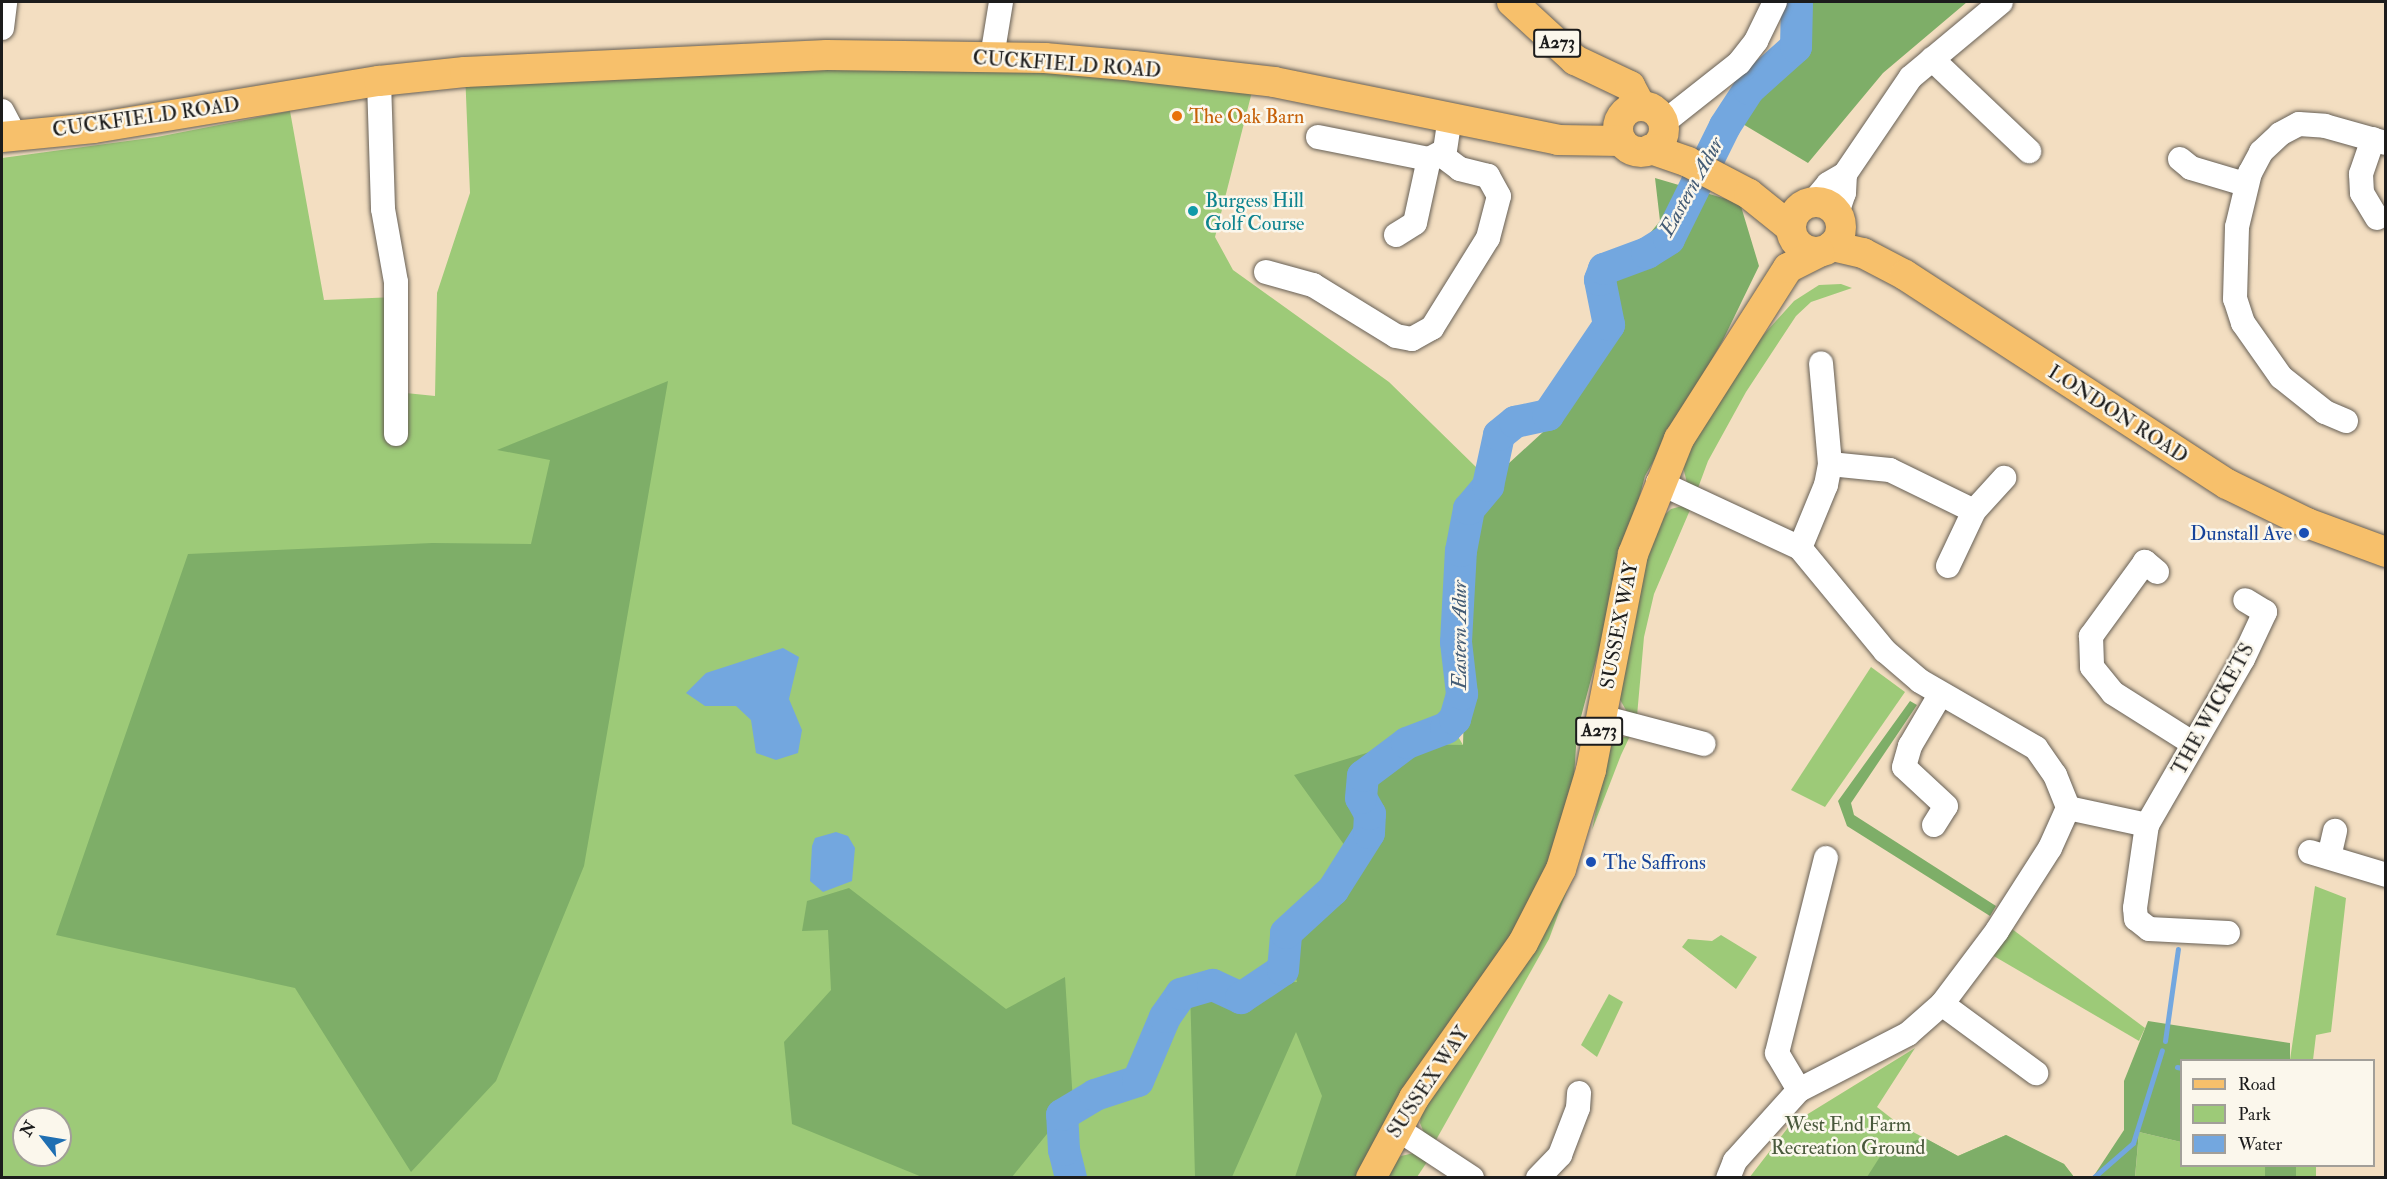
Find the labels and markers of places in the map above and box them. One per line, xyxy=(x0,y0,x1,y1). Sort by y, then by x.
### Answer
place label: The Oak Barn xyxy=(1189,104,1304,128)
marker: The Oak Barn xyxy=(1170,109,1184,123)
place label: Burgess Hill Golf Course xyxy=(1205,188,1304,235)
marker: Burgess Hill Golf Course xyxy=(1186,204,1200,218)
place label: Dunstall Ave xyxy=(2190,521,2292,545)
marker: Dunstall Ave xyxy=(2297,526,2311,540)
place label: The Saffrons xyxy=(1603,850,1706,874)
marker: The Saffrons xyxy=(1584,855,1598,869)

